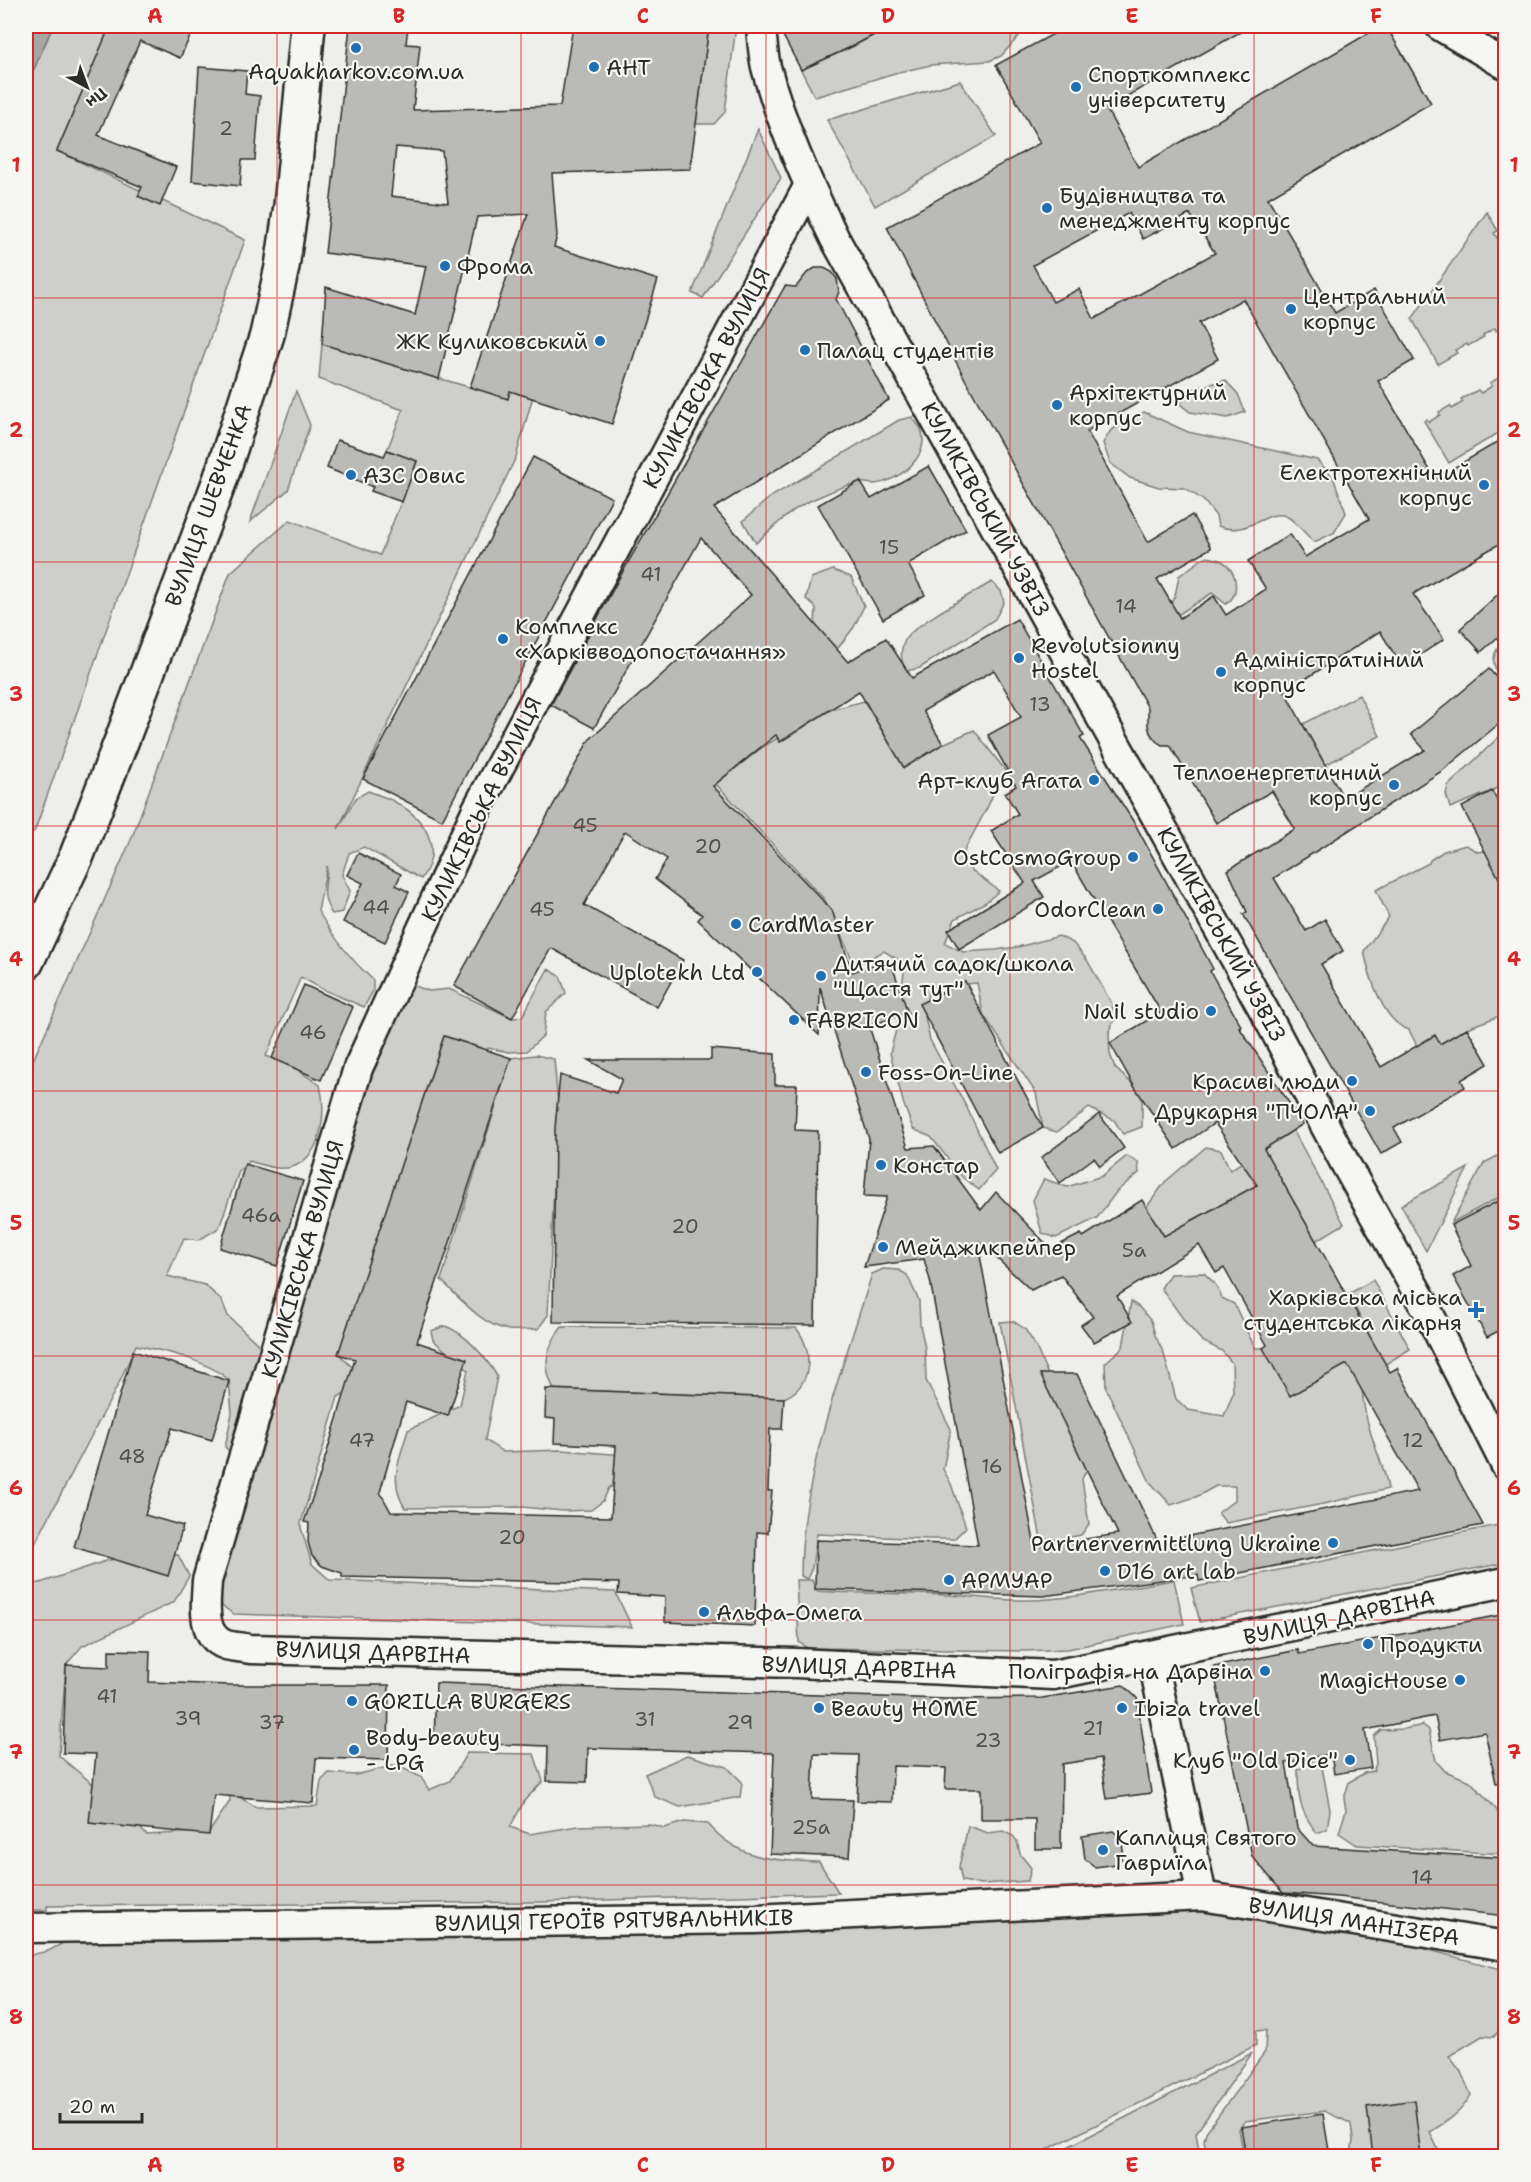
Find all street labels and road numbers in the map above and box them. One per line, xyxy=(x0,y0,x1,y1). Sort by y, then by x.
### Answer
street label: КУЛИКІВСЬКА ВУЛИЦЯ xyxy=(636,263,777,494)
street label: КУЛИКІВСЬКИЙ УЗВІЗ xyxy=(914,397,1057,622)
street label: ВУЛИЦЯ ШЕВЧЕНКА xyxy=(158,400,259,610)
street label: КУЛИКІВСЬКА ВУЛИЦЯ xyxy=(414,692,549,926)
street label: КУЛИКІВСЬКИЙ УЗВІЗ xyxy=(1150,822,1293,1047)
street label: КУЛИКІВСЬКА ВУЛИЦЯ xyxy=(255,1137,350,1382)
street label: ВУЛИЦЯ ДАРВІНА xyxy=(1241,1583,1438,1652)
street label: ВУЛИЦЯ ДАРВІНА xyxy=(275,1635,471,1670)
street label: ВУЛИЦЯ ДАРВІНА xyxy=(761,1650,957,1685)
street label: ВУЛИЦЯ МАНІЗЕРА xyxy=(1246,1891,1461,1952)
street label: ВУЛИЦЯ ГЕРОЇВ РЯТУВАЛЬНИКІВ xyxy=(434,1903,794,1938)

